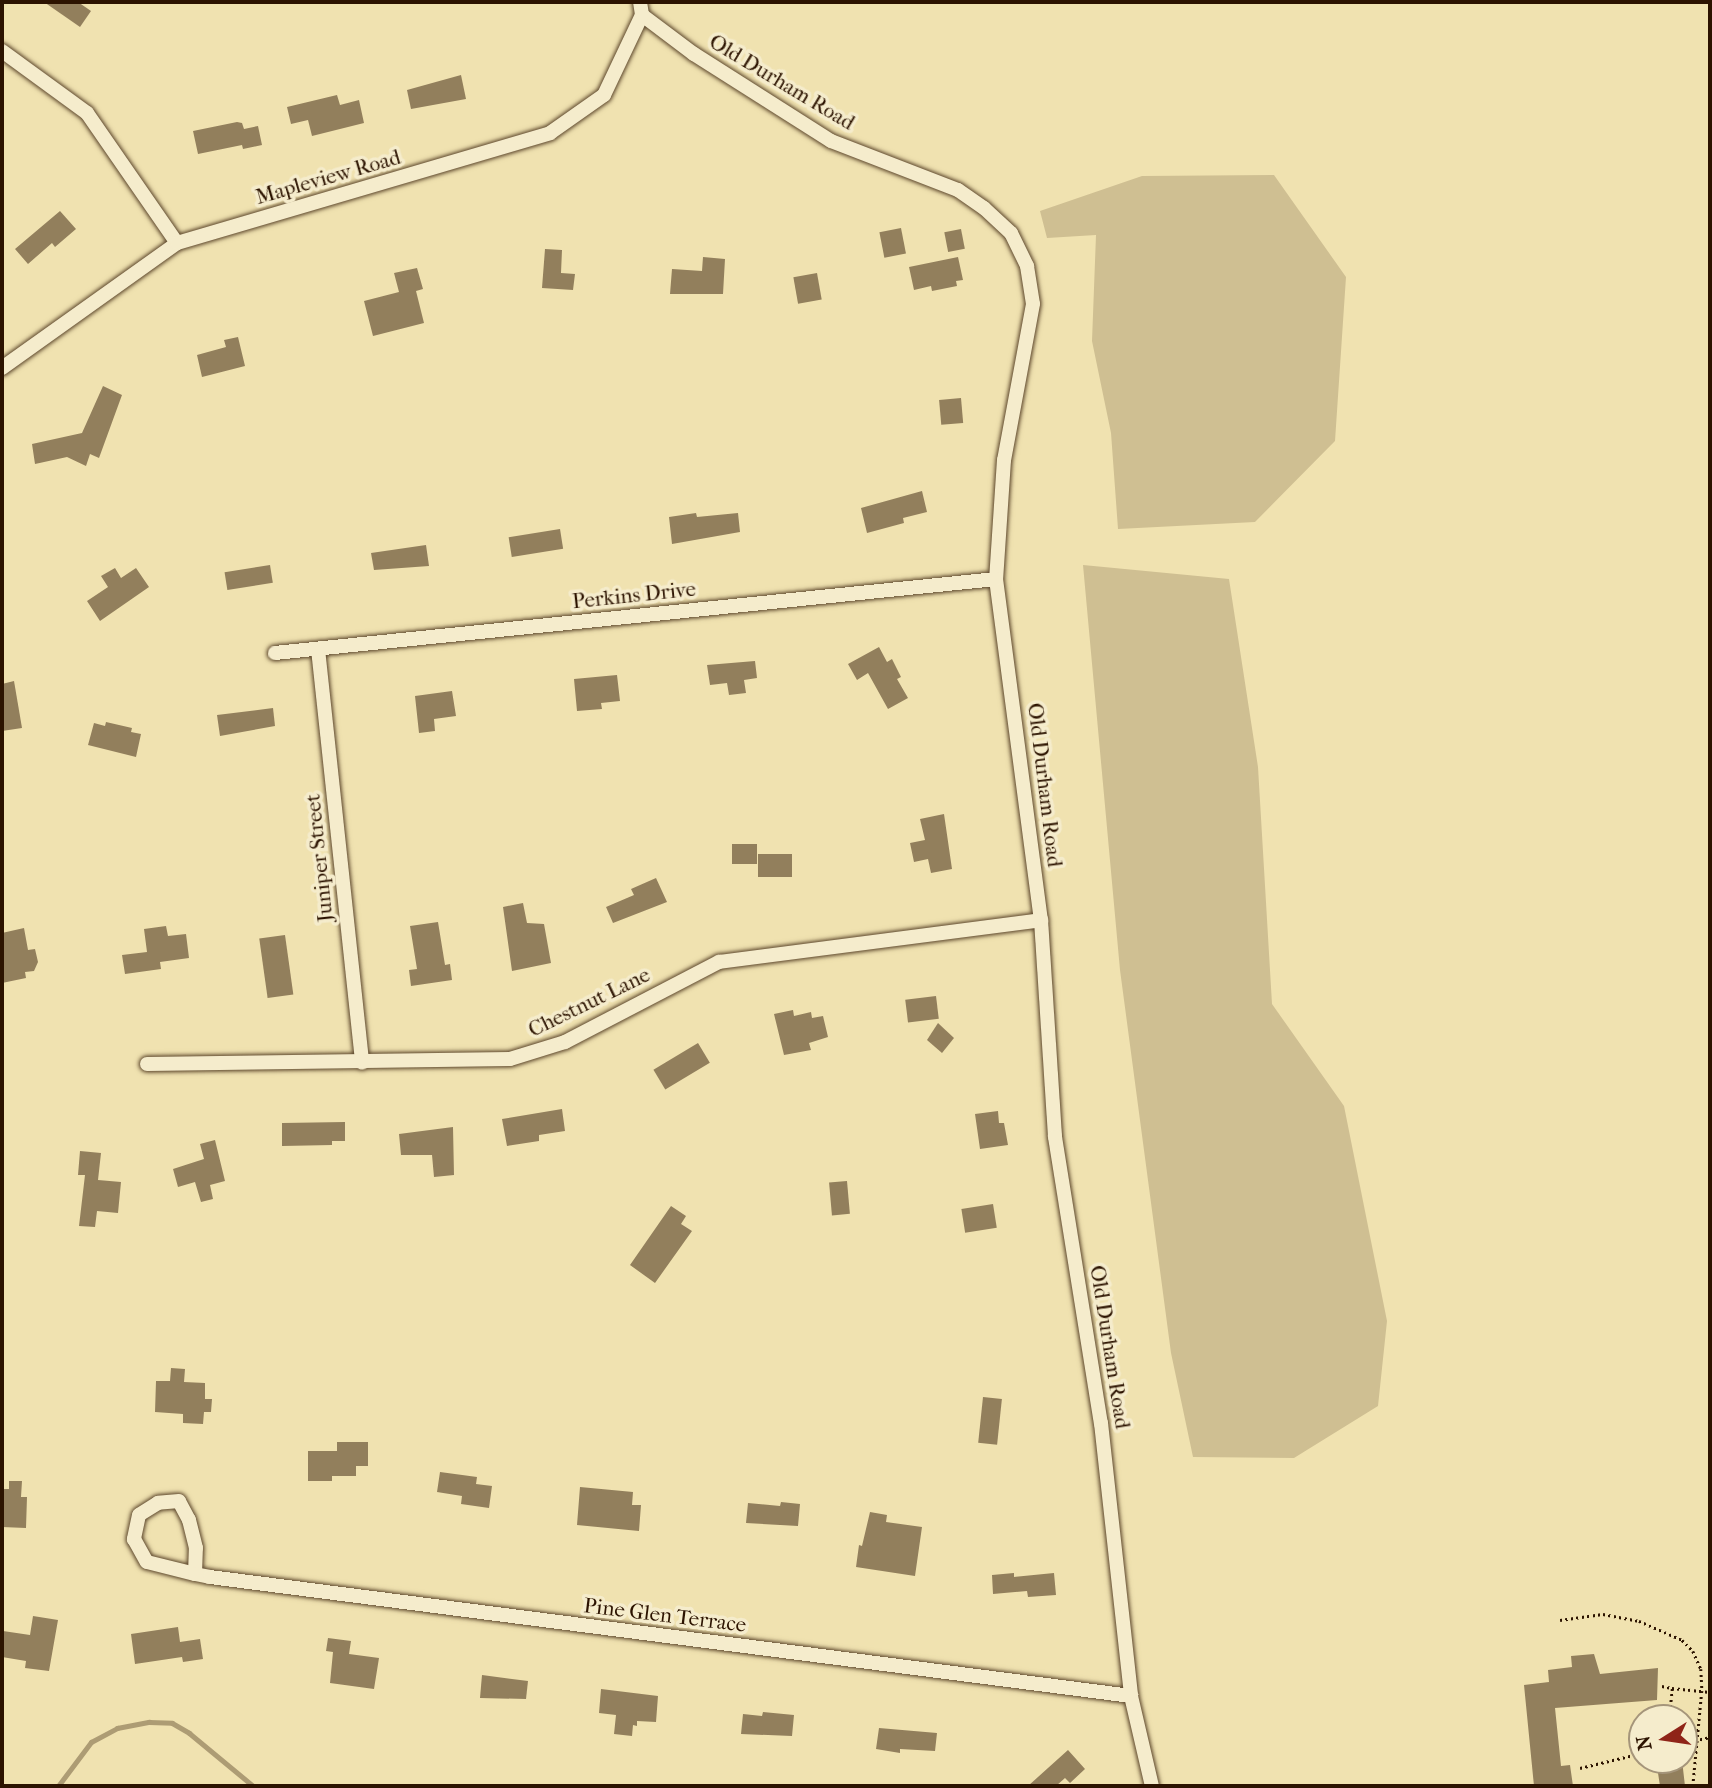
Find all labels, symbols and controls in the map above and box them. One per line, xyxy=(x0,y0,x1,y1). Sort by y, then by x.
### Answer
street label: Old Durham Road xyxy=(705,29,859,135)
street label: Mapleview Road xyxy=(253,144,403,210)
street label: Perkins Drive xyxy=(571,576,697,614)
street label: Old Durham Road xyxy=(1022,702,1068,868)
street label: Juniper Street xyxy=(300,793,338,923)
street label: Chestnut Lane xyxy=(524,962,654,1042)
street label: Old Durham Road xyxy=(1085,1263,1135,1431)
street label: Pine Glen Terrace xyxy=(582,1593,748,1637)
north arrow xyxy=(1628,1704,1698,1774)
text: N xyxy=(1632,1734,1657,1752)

